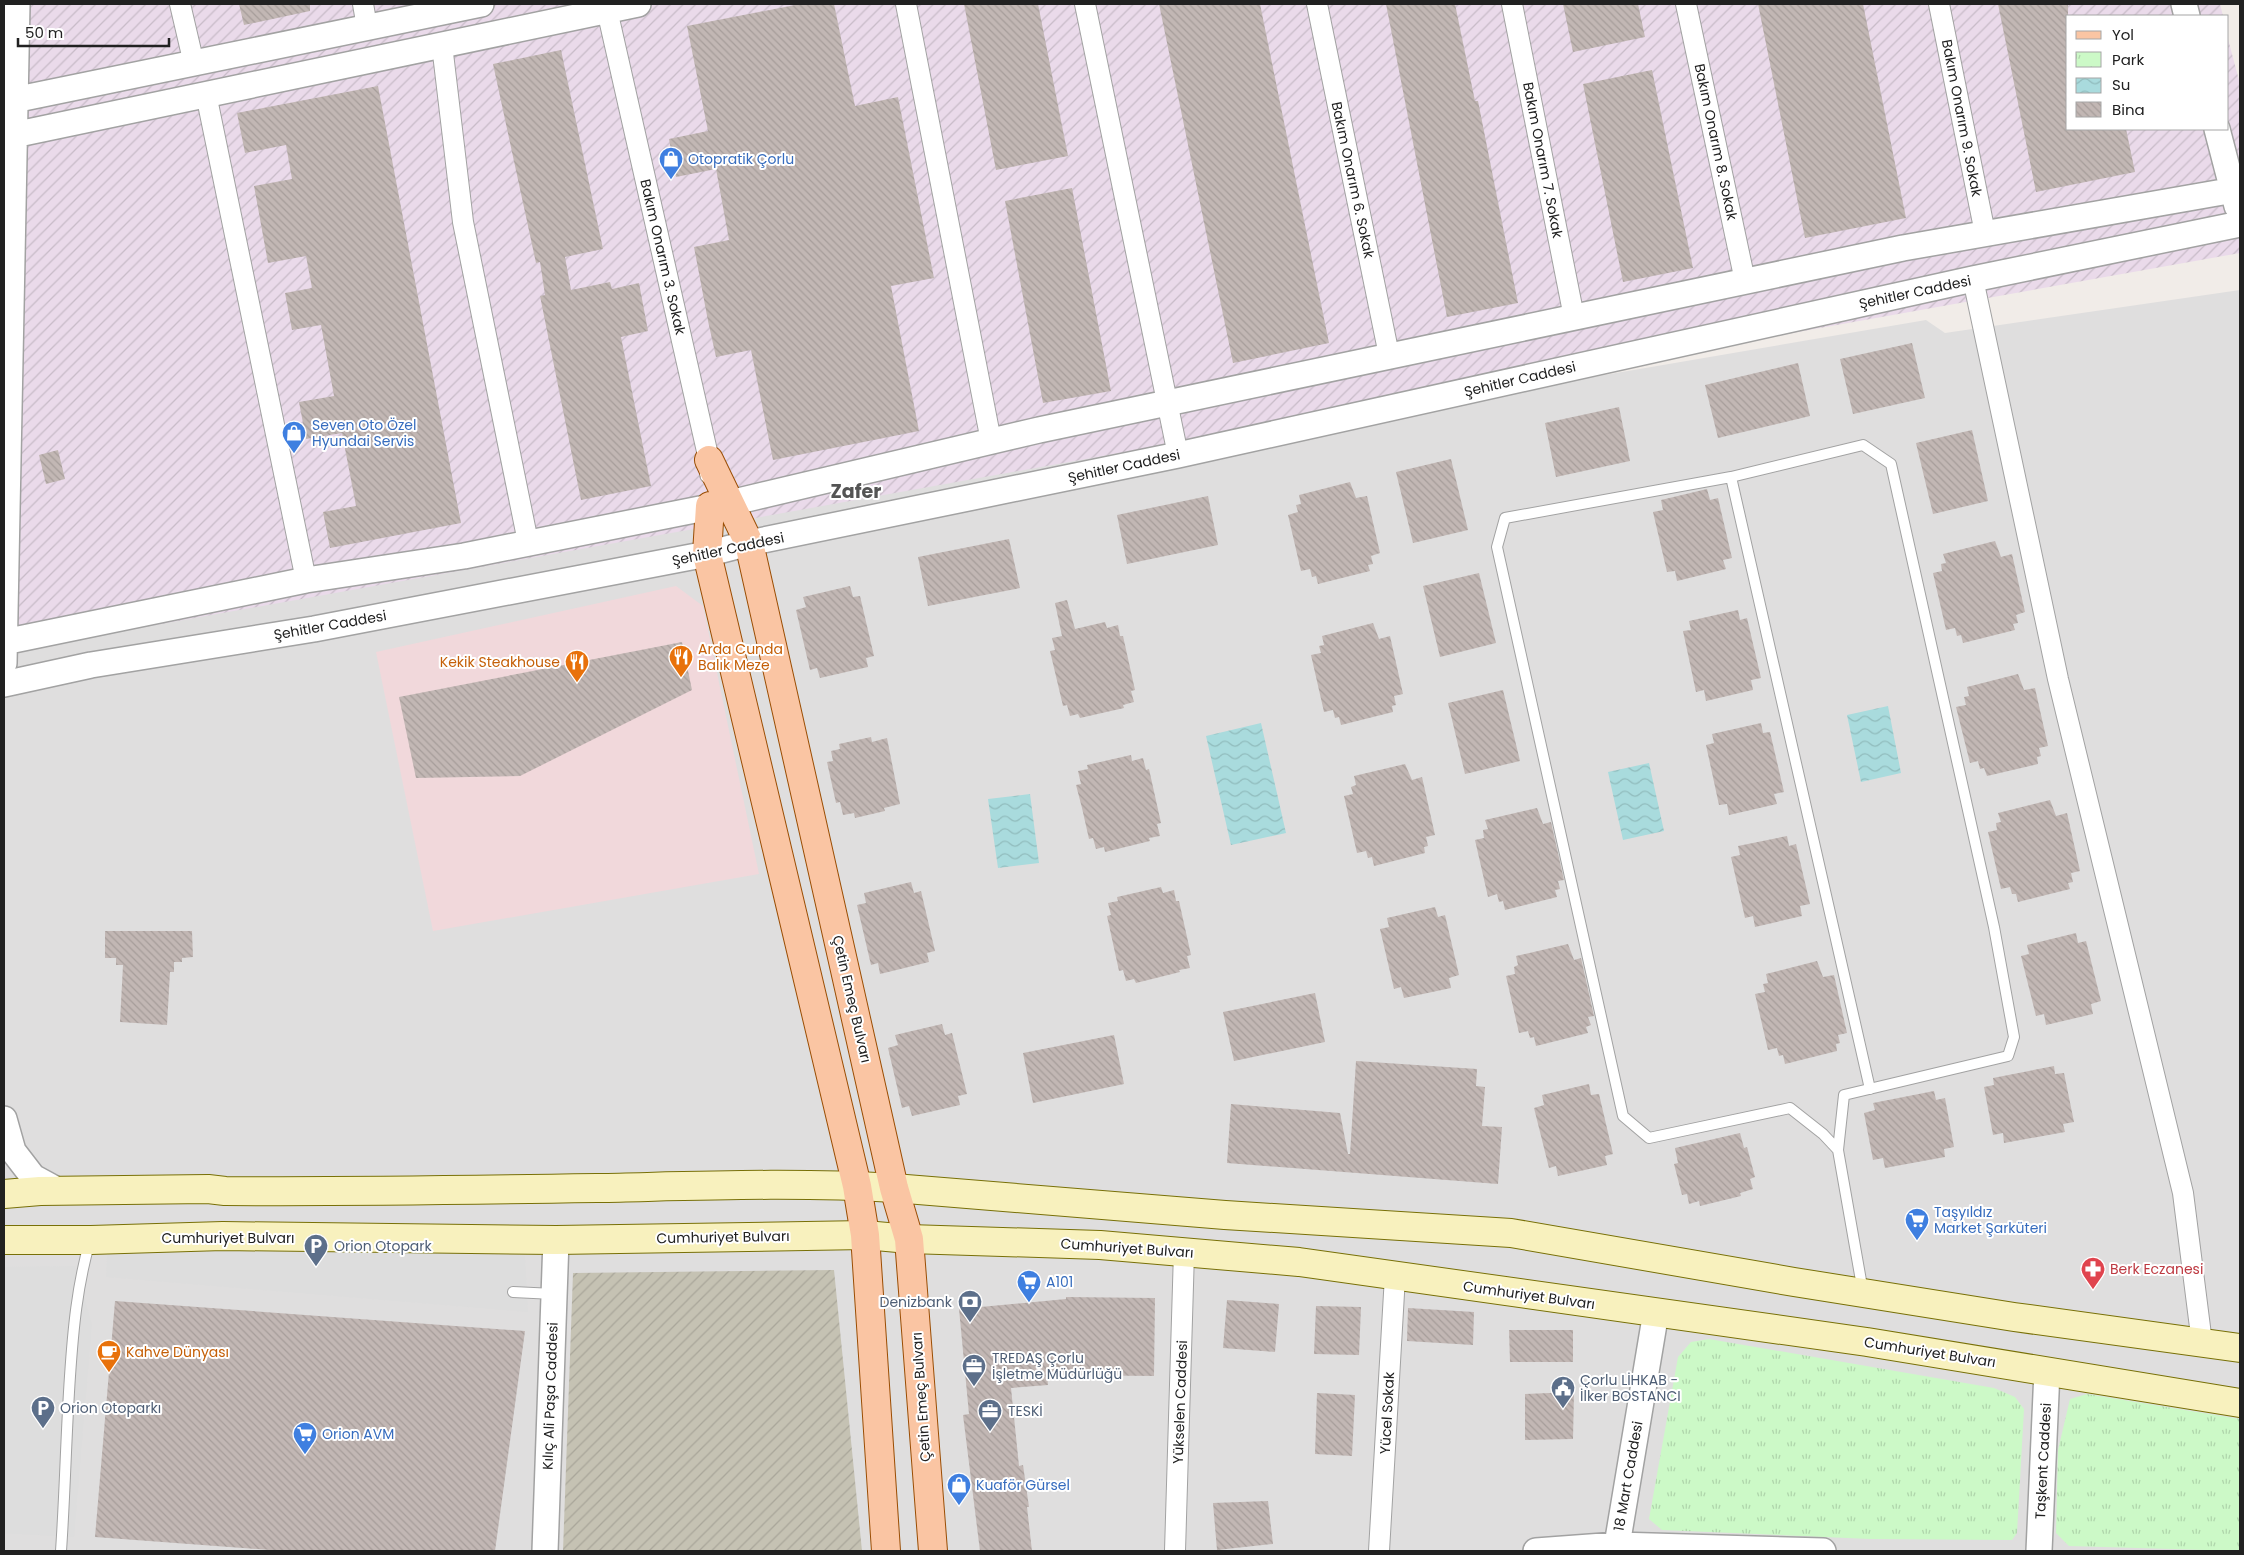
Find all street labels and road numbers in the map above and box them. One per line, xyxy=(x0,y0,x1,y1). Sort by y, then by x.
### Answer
street label: Bakım Onarım 9. Sokak xyxy=(1937,38,1987,199)
street label: Bakım Onarım 8. Sokak xyxy=(1690,62,1743,223)
street label: Bakım Onarım 7. Sokak xyxy=(1518,80,1568,240)
street label: Bakım Onarım 6. Sokak xyxy=(1327,100,1380,261)
street label: Bakım Onarım 3. Sokak xyxy=(635,177,691,338)
street label: Şehitler Caddesi xyxy=(1857,270,1973,314)
street label: Şehitler Caddesi xyxy=(1462,356,1578,402)
street label: Şehitler Caddesi xyxy=(1066,444,1182,488)
street label: Şehitler Caddesi xyxy=(670,527,786,571)
street label: Şehitler Caddesi xyxy=(272,605,388,645)
street label: Çetin Emeç Bulvarı xyxy=(828,933,876,1065)
street label: Cumhuriyet Bulvarı xyxy=(656,1226,790,1248)
street label: Cumhuriyet Bulvarı xyxy=(161,1228,295,1248)
street label: Cumhuriyet Bulvarı xyxy=(1060,1233,1194,1263)
street label: Cumhuriyet Bulvarı xyxy=(1462,1276,1596,1314)
street label: Kılıç Ali Paşa Caddesi xyxy=(537,1322,563,1470)
street label: Çetin Emeç Bulvarı xyxy=(906,1331,936,1463)
street label: Cumhuriyet Bulvarı xyxy=(1863,1332,1997,1372)
street label: Yükselen Caddesi xyxy=(1168,1340,1192,1464)
street label: Yücel Sokak xyxy=(1375,1370,1399,1455)
street label: Taşkent Caddesi xyxy=(2030,1402,2056,1520)
street label: 18 Mart Caddesi xyxy=(1608,1419,1648,1533)

